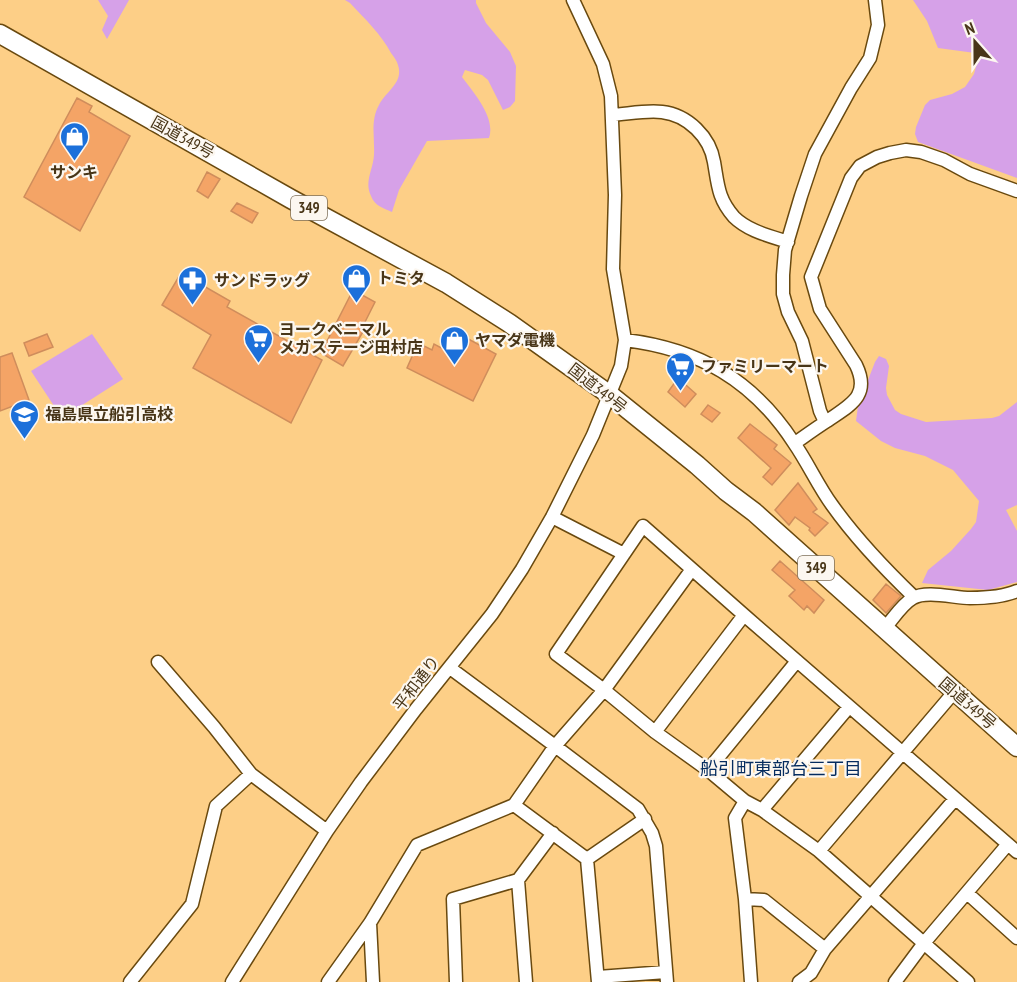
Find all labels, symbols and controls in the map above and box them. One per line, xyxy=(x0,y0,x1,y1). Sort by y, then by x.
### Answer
north arrow xyxy=(945,12,1005,72)
text: N xyxy=(962,17,977,39)
street label: 国道349号 xyxy=(148,111,218,163)
shop icon: サンキ xyxy=(58,120,90,162)
place label: サンキ xyxy=(50,162,98,182)
road number: 349 xyxy=(291,196,327,220)
shop icon: トミタ xyxy=(340,262,372,304)
pharmacy icon: サンドラッグ xyxy=(177,264,209,306)
place label: トミタ xyxy=(377,268,425,288)
place label: サンドラッグ xyxy=(214,270,310,290)
place label: ヨークベニマル メガステージ田村店 xyxy=(279,319,423,357)
supermarket icon: ヨークベニマル メガステージ田村店 xyxy=(242,322,274,364)
shop icon: ヤマダ電機 xyxy=(438,324,470,366)
place label: ヤマダ電機 xyxy=(475,330,555,350)
supermarket icon: ファミリーマート xyxy=(664,350,696,392)
place label: ファミリーマート xyxy=(701,356,829,376)
street label: 国道349号 xyxy=(564,359,632,417)
school or university icon: 福島県立船引高校 xyxy=(8,398,40,440)
place label: 福島県立船引高校 xyxy=(45,404,173,424)
road number: 349 xyxy=(798,556,834,580)
street label: 平和通り xyxy=(388,652,444,714)
street label: 国道349号 xyxy=(935,673,1001,733)
district label: 船引町東部台三丁目 xyxy=(700,757,862,780)

